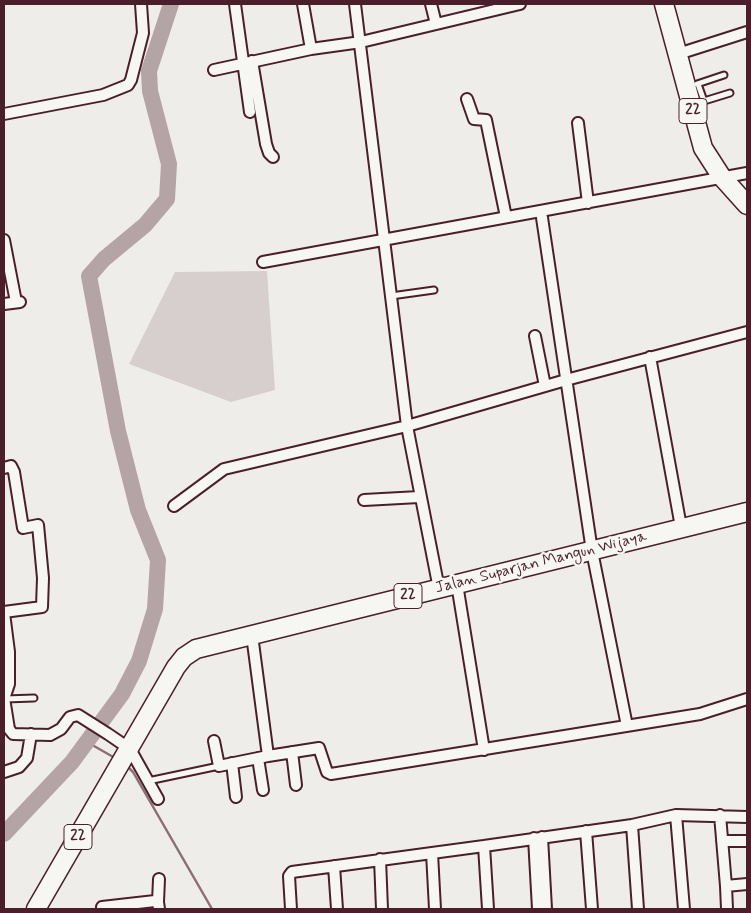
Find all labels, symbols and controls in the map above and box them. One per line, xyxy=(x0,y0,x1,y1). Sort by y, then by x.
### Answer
road number: 22 xyxy=(679,98,707,124)
street label: Jalan Suparjan Mangun Wijaya xyxy=(433,527,649,599)
road number: 22 xyxy=(394,584,422,608)
road number: 22 xyxy=(64,824,92,850)

